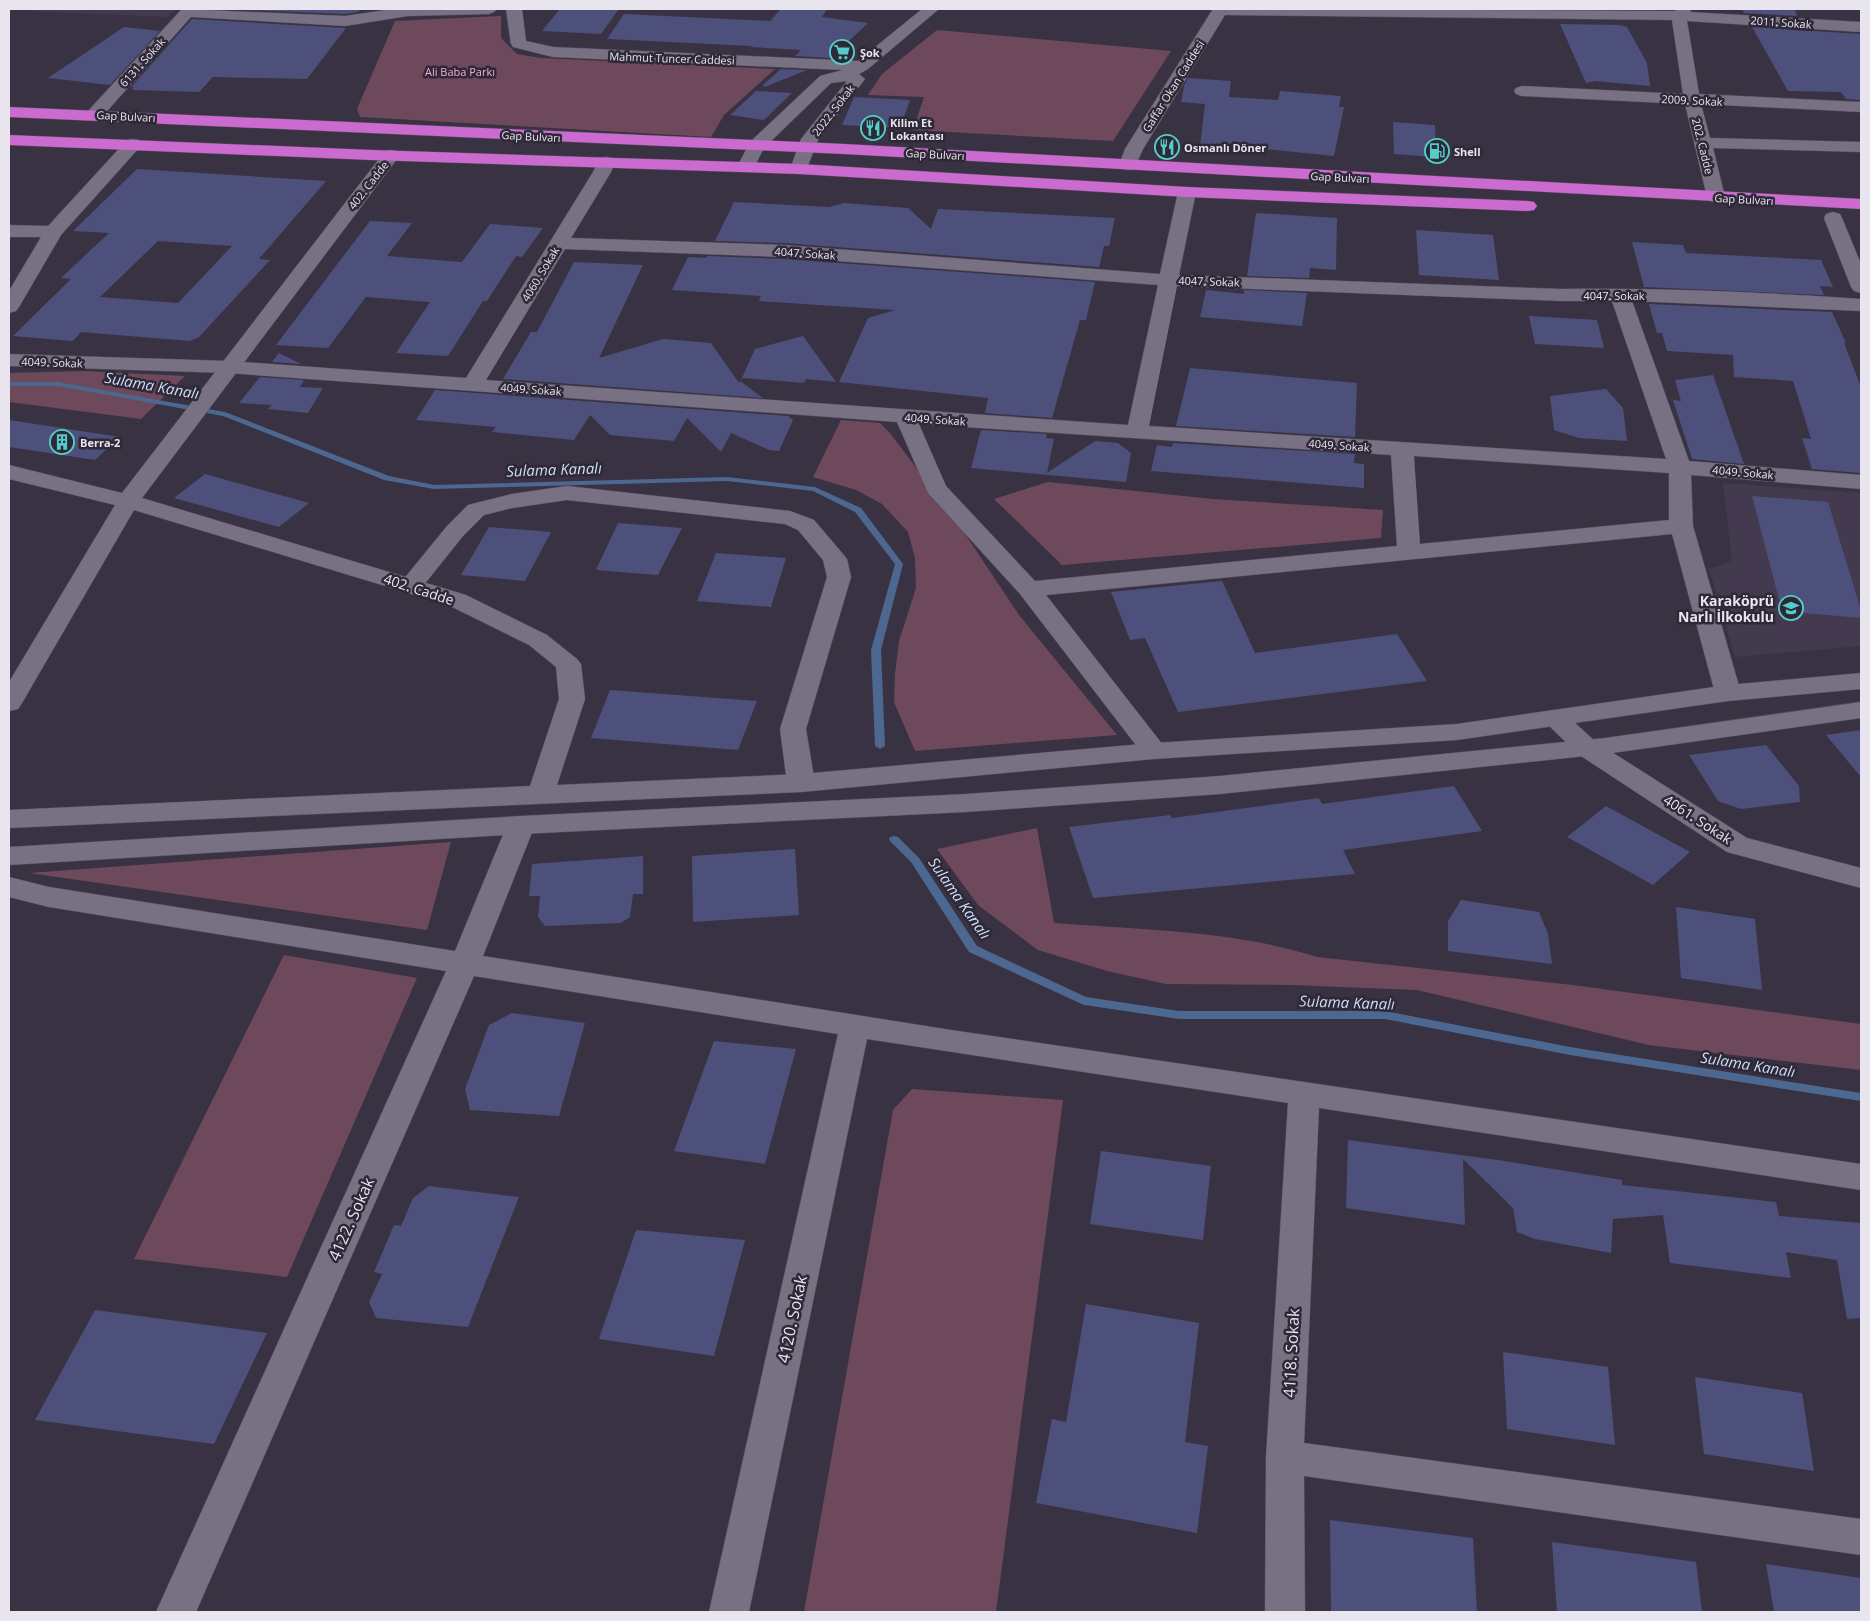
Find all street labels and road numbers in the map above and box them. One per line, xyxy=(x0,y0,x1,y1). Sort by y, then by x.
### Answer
street label: 2011. Sokak xyxy=(1750,12,1812,32)
street label: 6131. Sokak xyxy=(116,34,168,90)
street label: Gaffar Okan Caddesi xyxy=(1139,37,1207,135)
street label: Mahmut Tuncer Caddesi xyxy=(609,48,735,68)
street label: 2022. Sokak xyxy=(808,81,858,139)
street label: 2009. Sokak xyxy=(1661,91,1723,109)
street label: Gap Bulvarı xyxy=(96,107,156,125)
street label: 202. Cadde xyxy=(1689,116,1717,176)
street label: Gap Bulvarı xyxy=(501,127,561,145)
street label: Gap Bulvarı xyxy=(905,145,965,163)
street label: 402. Cadde xyxy=(344,158,392,212)
street label: Gap Bulvarı xyxy=(1310,168,1370,186)
street label: Gap Bulvarı xyxy=(1714,190,1774,208)
street label: 4047. Sokak xyxy=(774,243,836,263)
street label: 4060. Sokak xyxy=(518,244,562,304)
street label: 4047. Sokak xyxy=(1178,272,1240,290)
street label: 4047. Sokak xyxy=(1583,288,1645,303)
street label: 4049. Sokak xyxy=(21,353,83,371)
street label: 4049. Sokak xyxy=(500,379,562,399)
street label: 4049. Sokak xyxy=(904,409,966,429)
street label: 4049. Sokak xyxy=(1308,435,1370,455)
street label: 4049. Sokak xyxy=(1712,462,1774,482)
street label: 402. Cadde xyxy=(381,569,457,609)
street label: 4061. Sokak xyxy=(1660,790,1736,849)
street label: 4122. Sokak xyxy=(323,1173,379,1264)
street label: 4120. Sokak xyxy=(772,1273,812,1365)
street label: 4118. Sokak xyxy=(1278,1307,1304,1398)

